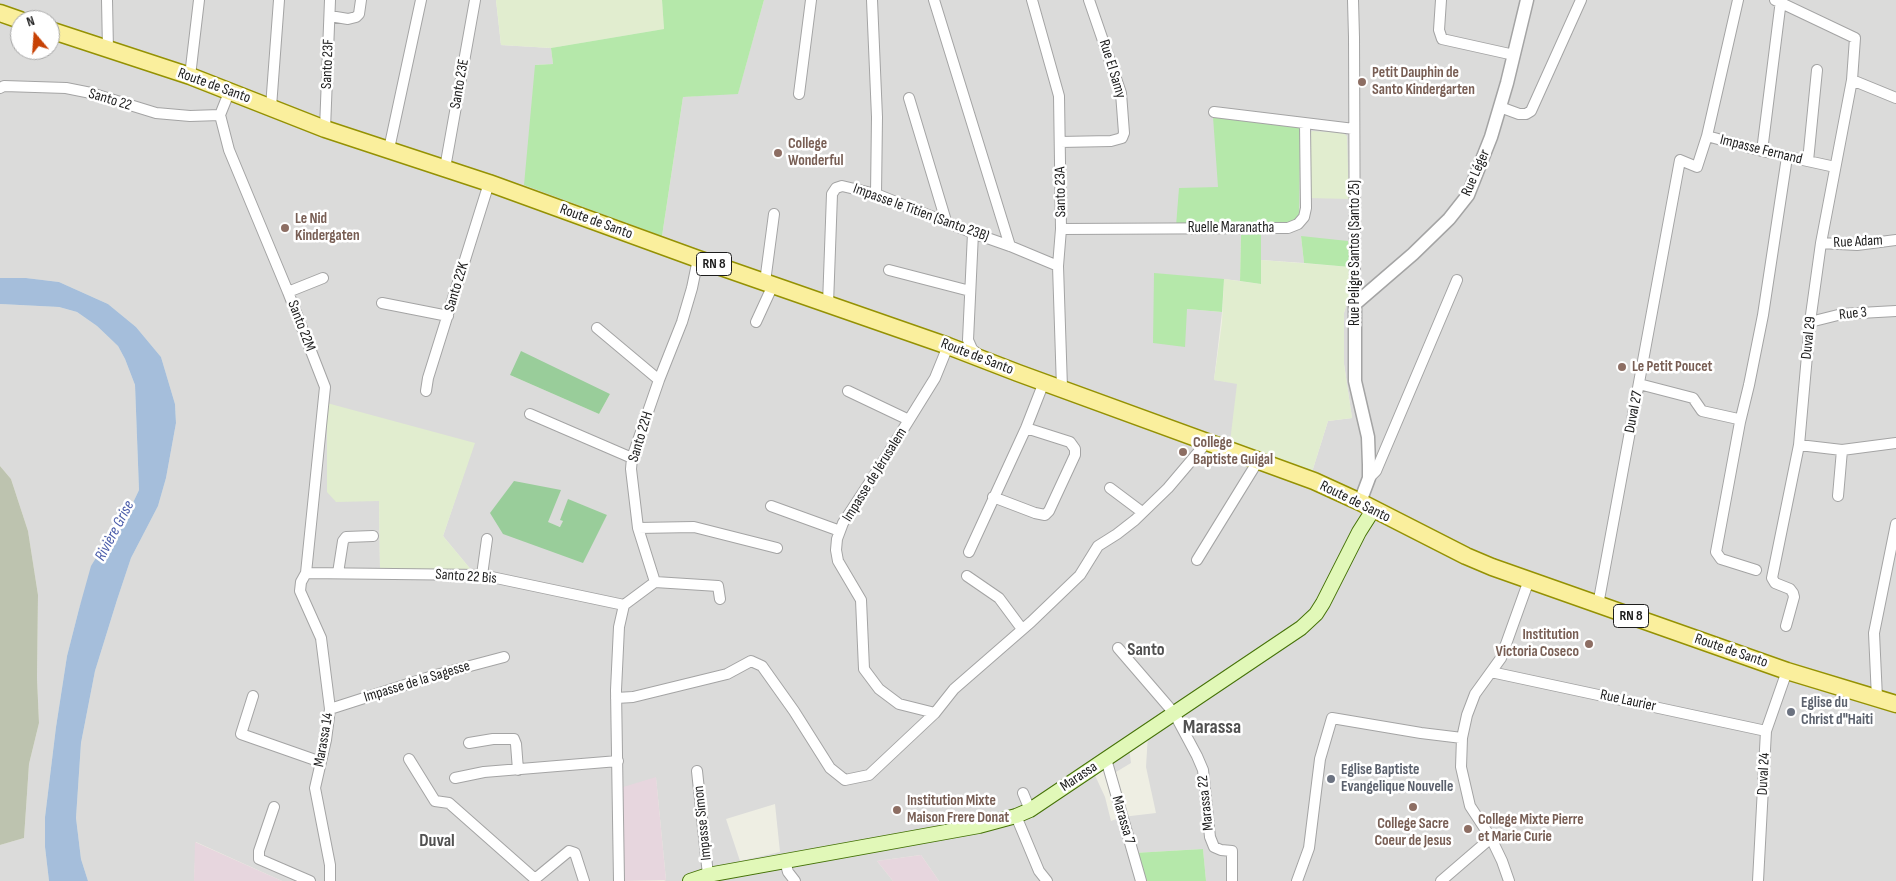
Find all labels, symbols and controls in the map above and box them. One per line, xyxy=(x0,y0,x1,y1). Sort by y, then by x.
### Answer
north arrow xyxy=(10,10,60,60)
text: N xyxy=(24,12,37,30)
street label: Rue El Samy xyxy=(1095,37,1129,101)
street label: Santo 23F xyxy=(318,39,338,89)
street label: Santo 23E xyxy=(447,58,473,110)
place label: Petit Dauphin de Santo Kindergarten xyxy=(1372,64,1475,99)
street label: Route de Santo xyxy=(175,65,253,107)
marker: Petit Dauphin de Santo Kindergarten xyxy=(1356,76,1368,88)
street label: Santo 22 xyxy=(86,85,134,115)
street label: Impasse Fernand xyxy=(1718,131,1804,169)
place label: College Wonderful xyxy=(788,135,843,170)
marker: College Wonderful xyxy=(772,147,784,159)
street label: Rue Léger xyxy=(1458,147,1494,199)
street label: Santo 23A xyxy=(1052,166,1070,218)
street label: Impasse le Titien (Santo 23B) xyxy=(851,180,991,246)
street label: Rue Peligre Santos (Santo 25) xyxy=(1346,180,1364,326)
street label: Route de Santo xyxy=(557,201,635,243)
place label: Le Nid Kindergaten xyxy=(295,210,360,245)
street label: Ruelle Maranatha xyxy=(1188,219,1274,237)
marker: Le Nid Kindergaten xyxy=(279,222,291,234)
street label: Rue Adam xyxy=(1833,232,1883,252)
road number: RN 8 xyxy=(696,252,732,276)
street label: Santo 22K xyxy=(441,260,473,314)
street label: Santo 22M xyxy=(283,298,319,354)
street label: Rue 3 xyxy=(1838,304,1868,324)
street label: Duval 29 xyxy=(1798,316,1820,360)
street label: Route de Santo xyxy=(938,335,1016,379)
place label: Le Petit Poucet xyxy=(1632,358,1713,376)
marker: Le Petit Poucet xyxy=(1616,361,1628,373)
street label: Duval 27 xyxy=(1621,389,1647,435)
street label: Santo 22H xyxy=(625,410,657,464)
street label: Impasse de Jérusalem xyxy=(839,425,911,525)
place label: College Baptiste Guigal xyxy=(1193,434,1273,469)
marker: College Baptiste Guigal xyxy=(1177,446,1189,458)
street label: Route de Santo xyxy=(1317,477,1393,527)
water label: Rivière Grise xyxy=(91,498,139,564)
street label: Santo 22 Bis xyxy=(435,566,497,588)
road number: RN 8 xyxy=(1614,604,1648,628)
place label: Institution Victoria Coseco xyxy=(1496,626,1579,661)
street label: Route de Santo xyxy=(1692,630,1770,672)
marker: Institution Victoria Coseco xyxy=(1583,638,1595,650)
district label: Santo xyxy=(1127,639,1165,661)
street label: Impasse de la Sagesse xyxy=(362,657,472,707)
street label: Rue Laurier xyxy=(1598,686,1658,716)
place label: Eglise du Christ d"Haiti xyxy=(1801,694,1873,729)
marker: Eglise du Christ d"Haiti xyxy=(1785,706,1797,718)
street label: Marassa 14 xyxy=(310,711,338,769)
district label: Marassa xyxy=(1183,716,1241,740)
street label: Duval 24 xyxy=(1754,752,1774,796)
street label: Marassa xyxy=(1057,758,1101,796)
place label: Eglise Baptiste Evangelique Nouvelle xyxy=(1341,761,1453,796)
marker: Eglise Baptiste Evangelique Nouvelle xyxy=(1325,773,1337,785)
street label: Marassa 22 xyxy=(1194,774,1218,832)
street label: Impasse Simon xyxy=(690,785,716,861)
place label: Institution Mixte Maison Frere Donat xyxy=(907,792,1009,827)
street label: Marassa 7 xyxy=(1108,794,1138,846)
marker: College Sacre Coeur de Jesus xyxy=(1407,801,1419,813)
marker: Institution Mixte Maison Frere Donat xyxy=(891,804,903,816)
place label: College Mixte Pierre et Marie Curie xyxy=(1478,811,1584,846)
place label: College Sacre Coeur de Jesus xyxy=(1374,815,1452,850)
marker: College Mixte Pierre et Marie Curie xyxy=(1462,823,1474,835)
district label: Duval xyxy=(419,830,455,852)

